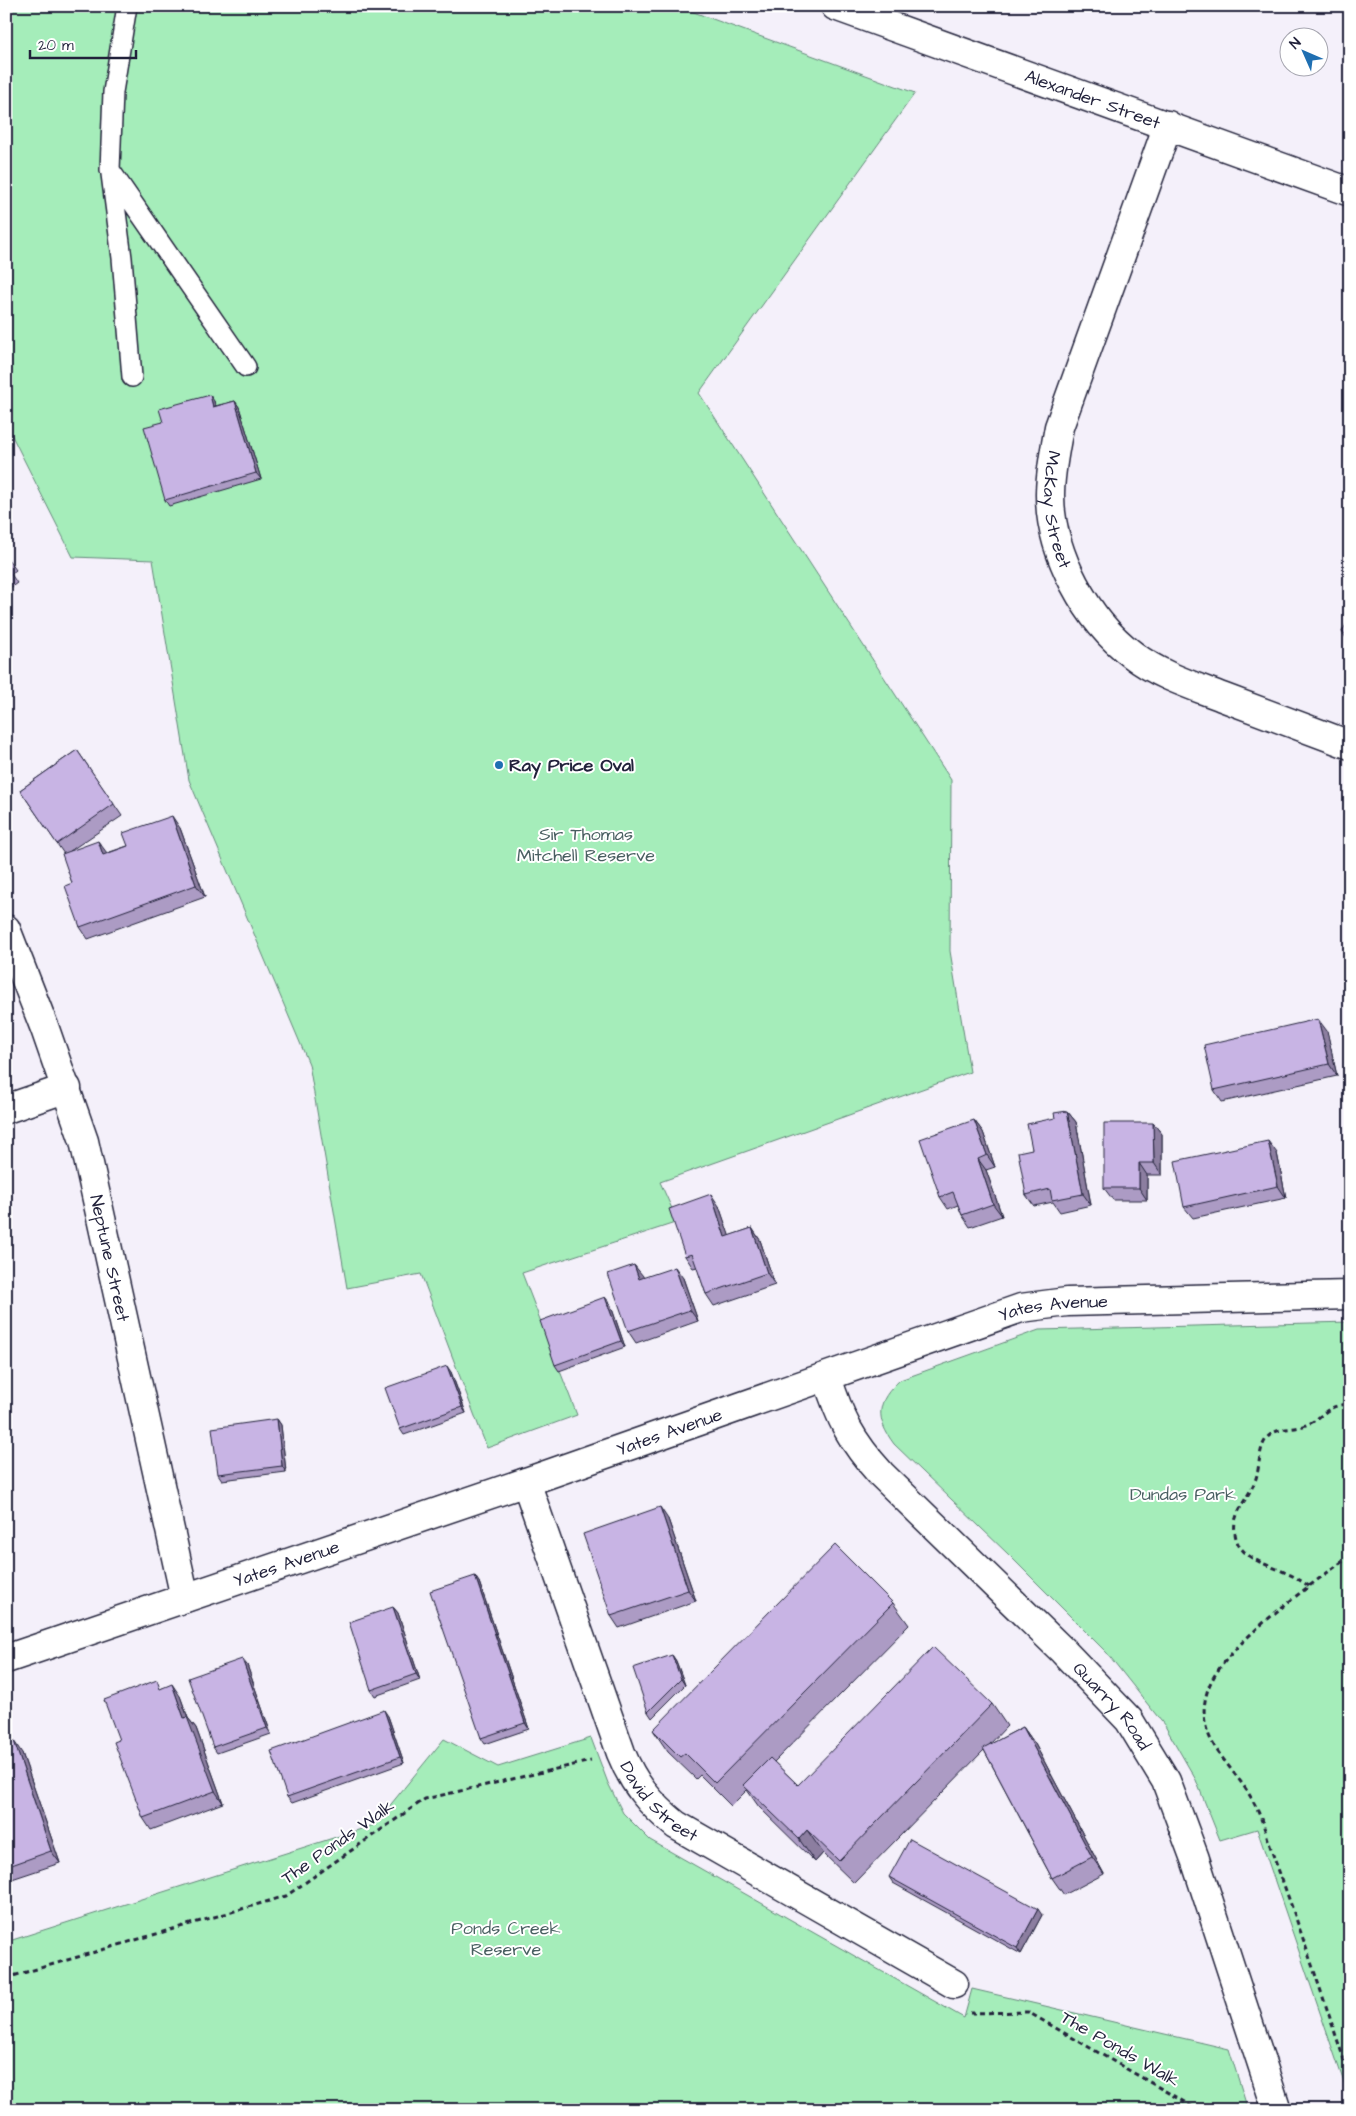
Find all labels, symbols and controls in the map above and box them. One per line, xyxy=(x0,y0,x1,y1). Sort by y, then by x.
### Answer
scale bar xyxy=(30,28,136,60)
north arrow xyxy=(1278,28,1328,78)
text: N xyxy=(1285,33,1306,54)
text: 20 m xyxy=(38,35,74,56)
street label: Alexander Street xyxy=(1021,63,1165,135)
street label: McKay Street xyxy=(1036,449,1078,573)
place label: Ray Price Oval xyxy=(509,753,634,779)
marker: Ray Price Oval xyxy=(493,759,505,771)
park label: Sir Thomas Mitchell Reserve xyxy=(517,822,655,868)
street label: Neptune Street xyxy=(84,1193,136,1325)
street label: Yates Avenue xyxy=(995,1288,1108,1328)
street label: Yates Avenue xyxy=(613,1401,726,1462)
park label: Dundas Park xyxy=(1130,1482,1236,1507)
street label: Yates Avenue xyxy=(230,1534,343,1593)
street label: Quarry Road xyxy=(1067,1656,1157,1755)
street label: David Street xyxy=(614,1757,703,1848)
street label: The Ponds Walk xyxy=(276,1794,400,1890)
park label: Ponds Creek Reserve xyxy=(451,1916,561,1962)
street label: The Ponds Walk xyxy=(1056,2005,1184,2093)

